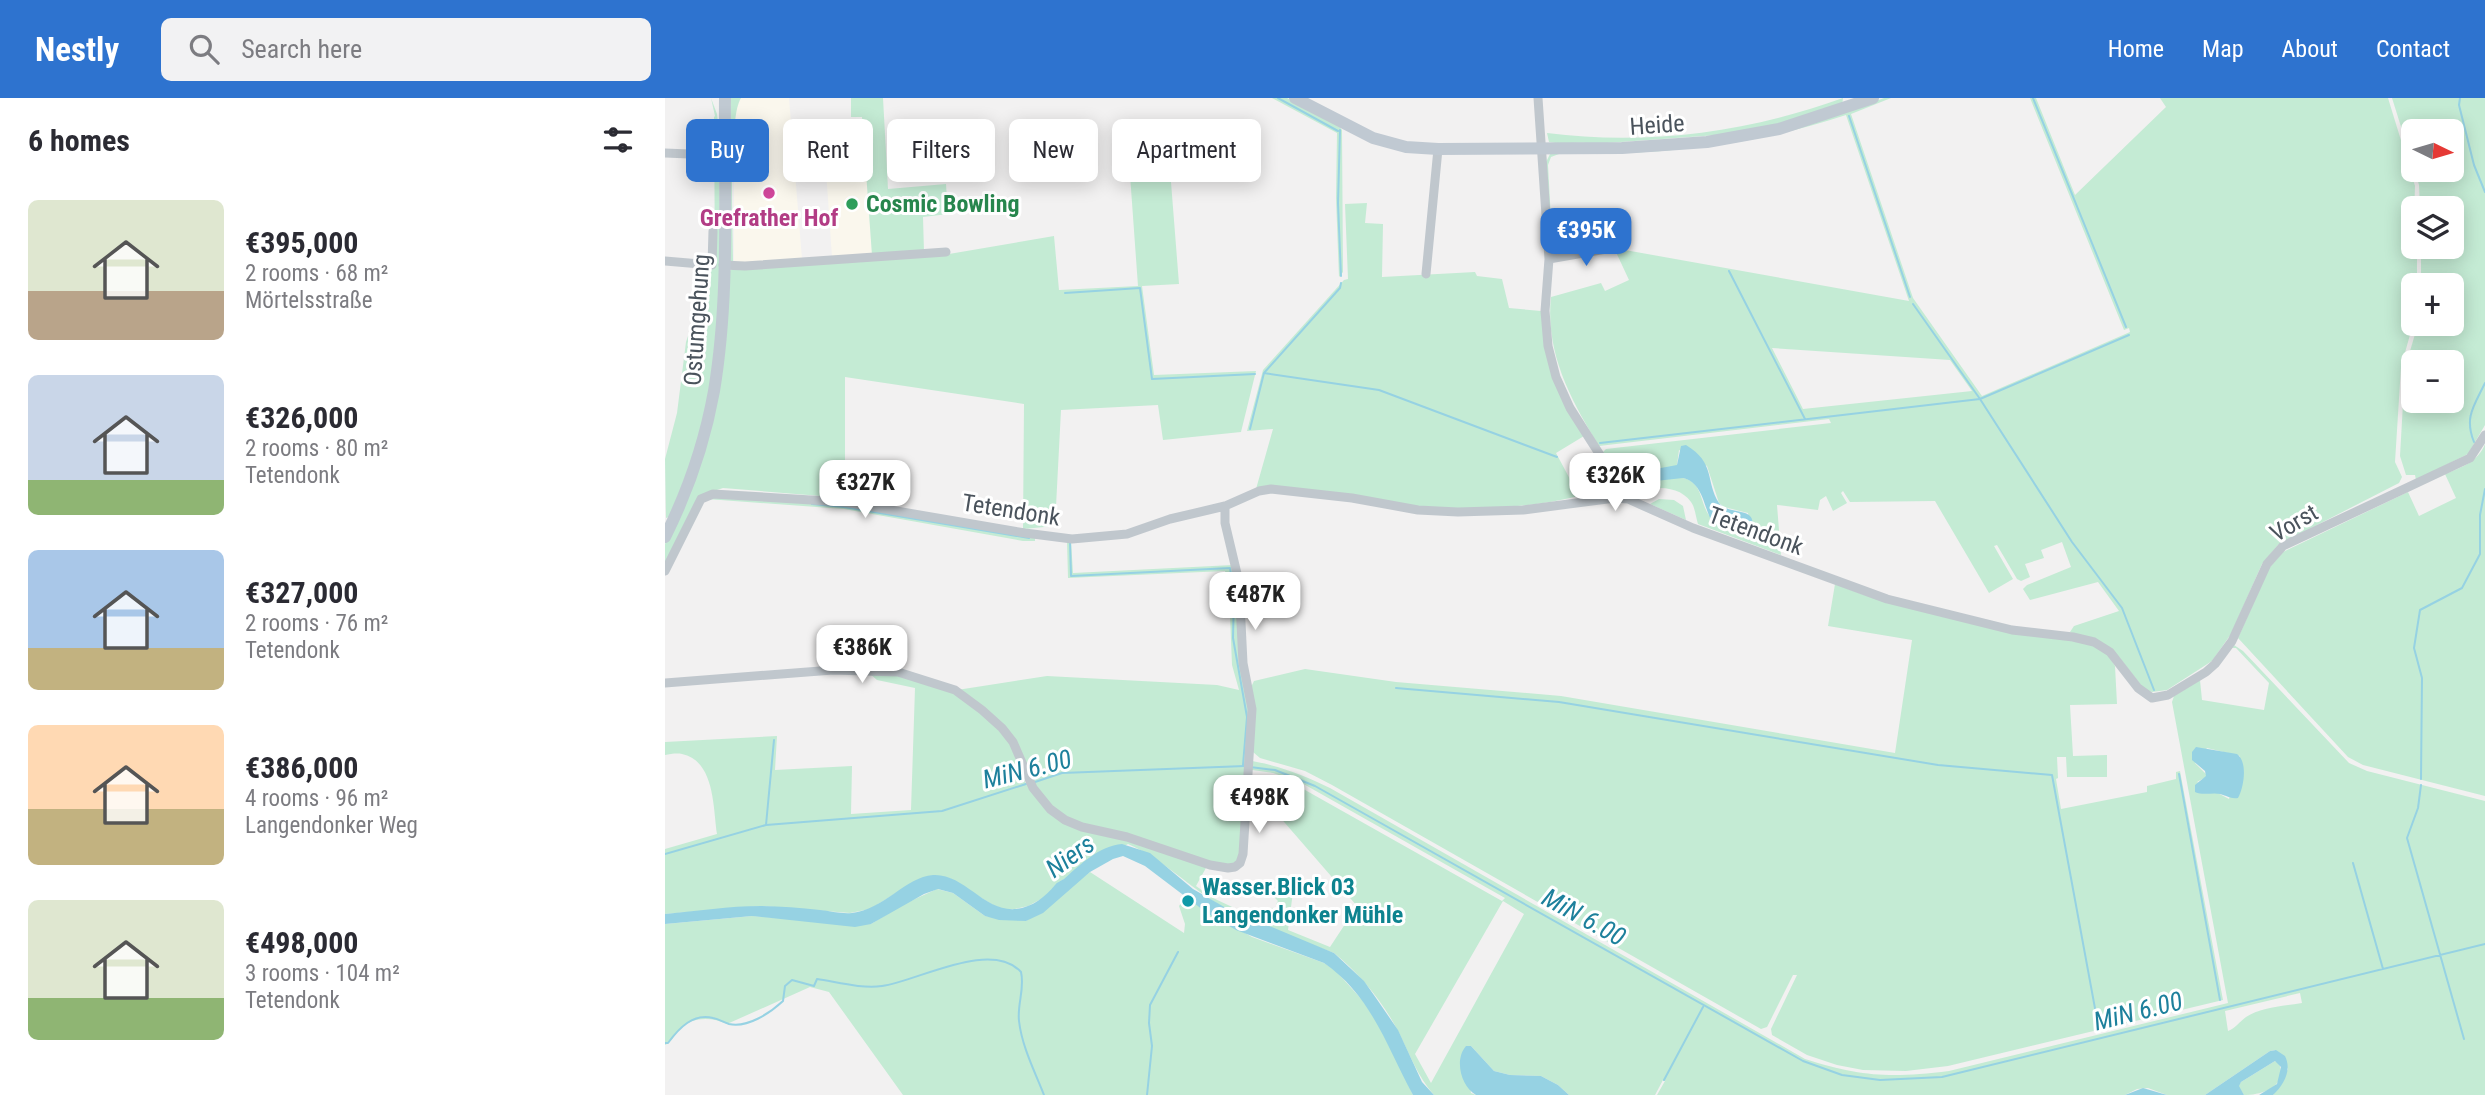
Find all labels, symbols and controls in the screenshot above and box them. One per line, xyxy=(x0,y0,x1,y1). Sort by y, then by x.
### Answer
search box xyxy=(161,18,651,81)
text: Nestly xyxy=(35,30,119,69)
icon: search xyxy=(185,30,223,68)
text: Search here xyxy=(241,34,362,64)
text: Home xyxy=(2108,35,2164,63)
text: Map xyxy=(2202,35,2244,63)
text: About xyxy=(2282,35,2338,63)
text: Contact xyxy=(2376,35,2450,63)
street label: Heide xyxy=(1629,109,1685,141)
chip: Buy xyxy=(686,119,769,182)
chip: Rent xyxy=(783,119,873,182)
chip: Filters xyxy=(887,119,995,182)
chip: New xyxy=(1009,119,1098,182)
chip: Apartment xyxy=(1112,119,1261,182)
north arrow xyxy=(2401,119,2464,182)
map controls xyxy=(2401,119,2464,413)
icon: filters xyxy=(599,121,637,159)
text: 6 homes xyxy=(28,123,130,158)
marker: Grefrather Hof xyxy=(761,185,777,201)
place label: Cosmic Bowling xyxy=(866,190,1020,218)
marker: Cosmic Bowling xyxy=(844,196,860,212)
button: layers xyxy=(2401,196,2464,259)
place label: Grefrather Hof xyxy=(700,204,838,232)
pin: €395K xyxy=(1537,208,1635,268)
text: €395K xyxy=(1556,217,1616,244)
text: €395,000 xyxy=(245,225,358,260)
icon: home xyxy=(84,228,168,312)
street label: Ostumgehung xyxy=(678,253,716,387)
text: 2 rooms · 68 m² xyxy=(245,260,388,287)
button: + xyxy=(2401,273,2464,336)
text: Mörtelsstraße xyxy=(245,287,373,314)
button: − xyxy=(2401,350,2464,413)
text: €326,000 xyxy=(245,400,358,435)
icon: home xyxy=(84,403,168,487)
text: 2 rooms · 80 m² xyxy=(245,435,388,462)
pin: €326K xyxy=(1566,454,1664,513)
pin: €327K xyxy=(816,460,914,520)
text: Tetendonk xyxy=(245,462,340,489)
text: €326K xyxy=(1585,462,1645,489)
text: €327K xyxy=(835,469,895,496)
street label: Tetendonk xyxy=(960,488,1062,532)
street label: Vorst xyxy=(2265,498,2323,548)
street label: Tetendonk xyxy=(1705,501,1807,561)
pin: €487K xyxy=(1206,573,1304,632)
text: €327,000 xyxy=(245,575,358,610)
icon: home xyxy=(84,578,168,662)
text: €487K xyxy=(1225,581,1285,608)
text: 2 rooms · 76 m² xyxy=(245,610,388,637)
pin: €386K xyxy=(813,626,911,685)
text: €386K xyxy=(832,634,892,661)
text: Tetendonk xyxy=(245,637,340,664)
water label: MiN 6.00 xyxy=(980,744,1074,794)
text: €386,000 xyxy=(245,750,358,785)
icon: home xyxy=(84,753,168,837)
pin: €498K xyxy=(1210,776,1308,835)
text: €498K xyxy=(1229,784,1289,811)
text: 4 rooms · 96 m² xyxy=(245,785,388,812)
text: Langendonker Weg xyxy=(245,812,418,839)
water label: Niers xyxy=(1040,828,1100,884)
place label: Wasser.Blick 03 Langendonker Mühle xyxy=(1202,873,1403,929)
water label: MiN 6.00 xyxy=(1537,882,1631,952)
marker: Wasser.Blick 03 Langendonker Mühle xyxy=(1180,893,1196,909)
text: €498,000 xyxy=(245,925,358,960)
icon: home xyxy=(84,928,168,1012)
text: 3 rooms · 104 m² xyxy=(245,960,400,987)
water label: MiN 6.00 xyxy=(2091,986,2185,1036)
text: Tetendonk xyxy=(245,987,340,1014)

